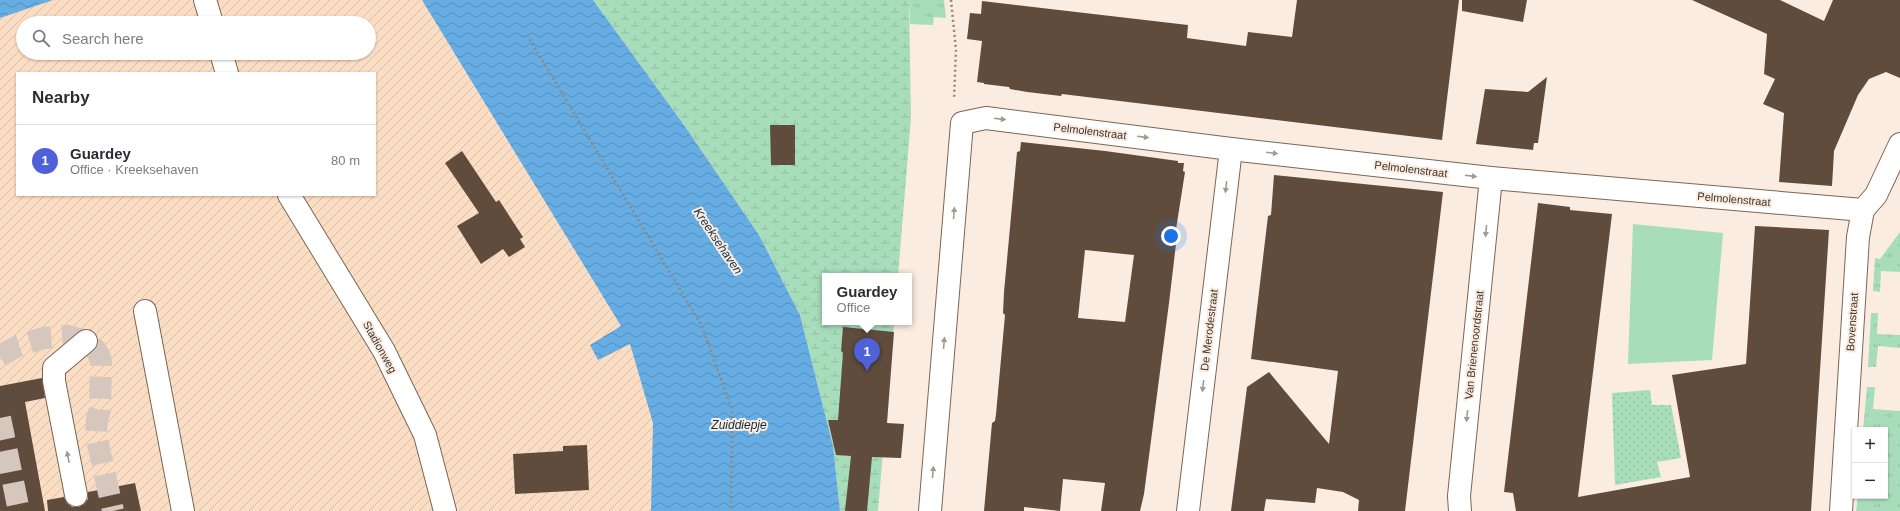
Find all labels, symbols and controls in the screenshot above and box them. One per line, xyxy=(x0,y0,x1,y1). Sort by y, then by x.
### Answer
search box xyxy=(16,16,376,60)
icon: search xyxy=(30,27,52,49)
text: Search here xyxy=(62,30,144,47)
text: Nearby xyxy=(32,88,90,107)
one-way arrow xyxy=(994,116,1006,122)
street label: Pelmolenstraat xyxy=(1053,121,1127,141)
one-way arrow xyxy=(1137,134,1149,141)
text: Guardey xyxy=(70,145,131,162)
one-way arrow xyxy=(1266,150,1278,156)
text: 1 xyxy=(41,153,49,168)
text: 80 m xyxy=(331,153,360,168)
street label: Pelmolenstraat xyxy=(1374,159,1448,179)
text: Office · Kreeksehaven xyxy=(70,162,198,177)
one-way arrow xyxy=(1465,173,1477,179)
one-way arrow xyxy=(1223,181,1230,193)
street label: Pelmolenstraat xyxy=(1697,190,1771,208)
water label: Kreeksehaven xyxy=(691,205,745,277)
one-way arrow xyxy=(951,207,958,219)
one-way arrow xyxy=(1483,225,1489,237)
your location xyxy=(1161,226,1181,246)
popup xyxy=(822,273,912,325)
text: Guardey xyxy=(837,283,897,300)
street label: De Merodestraat xyxy=(1198,289,1220,371)
street label: Van Brienenoordstraat xyxy=(1462,290,1486,400)
street label: Bovenstraat xyxy=(1844,292,1860,352)
text: Office xyxy=(837,300,870,315)
street label: Stadionweg xyxy=(361,319,399,375)
one-way arrow xyxy=(940,337,947,349)
pin: 1 xyxy=(854,338,880,371)
one-way arrow xyxy=(1200,380,1206,392)
one-way arrow xyxy=(1464,410,1470,422)
water label: Zuiddiepje xyxy=(710,418,767,432)
map controls xyxy=(1852,427,1888,499)
button: + xyxy=(1852,427,1888,463)
one-way arrow xyxy=(65,450,71,463)
button: − xyxy=(1852,463,1888,499)
one-way arrow xyxy=(930,466,937,478)

